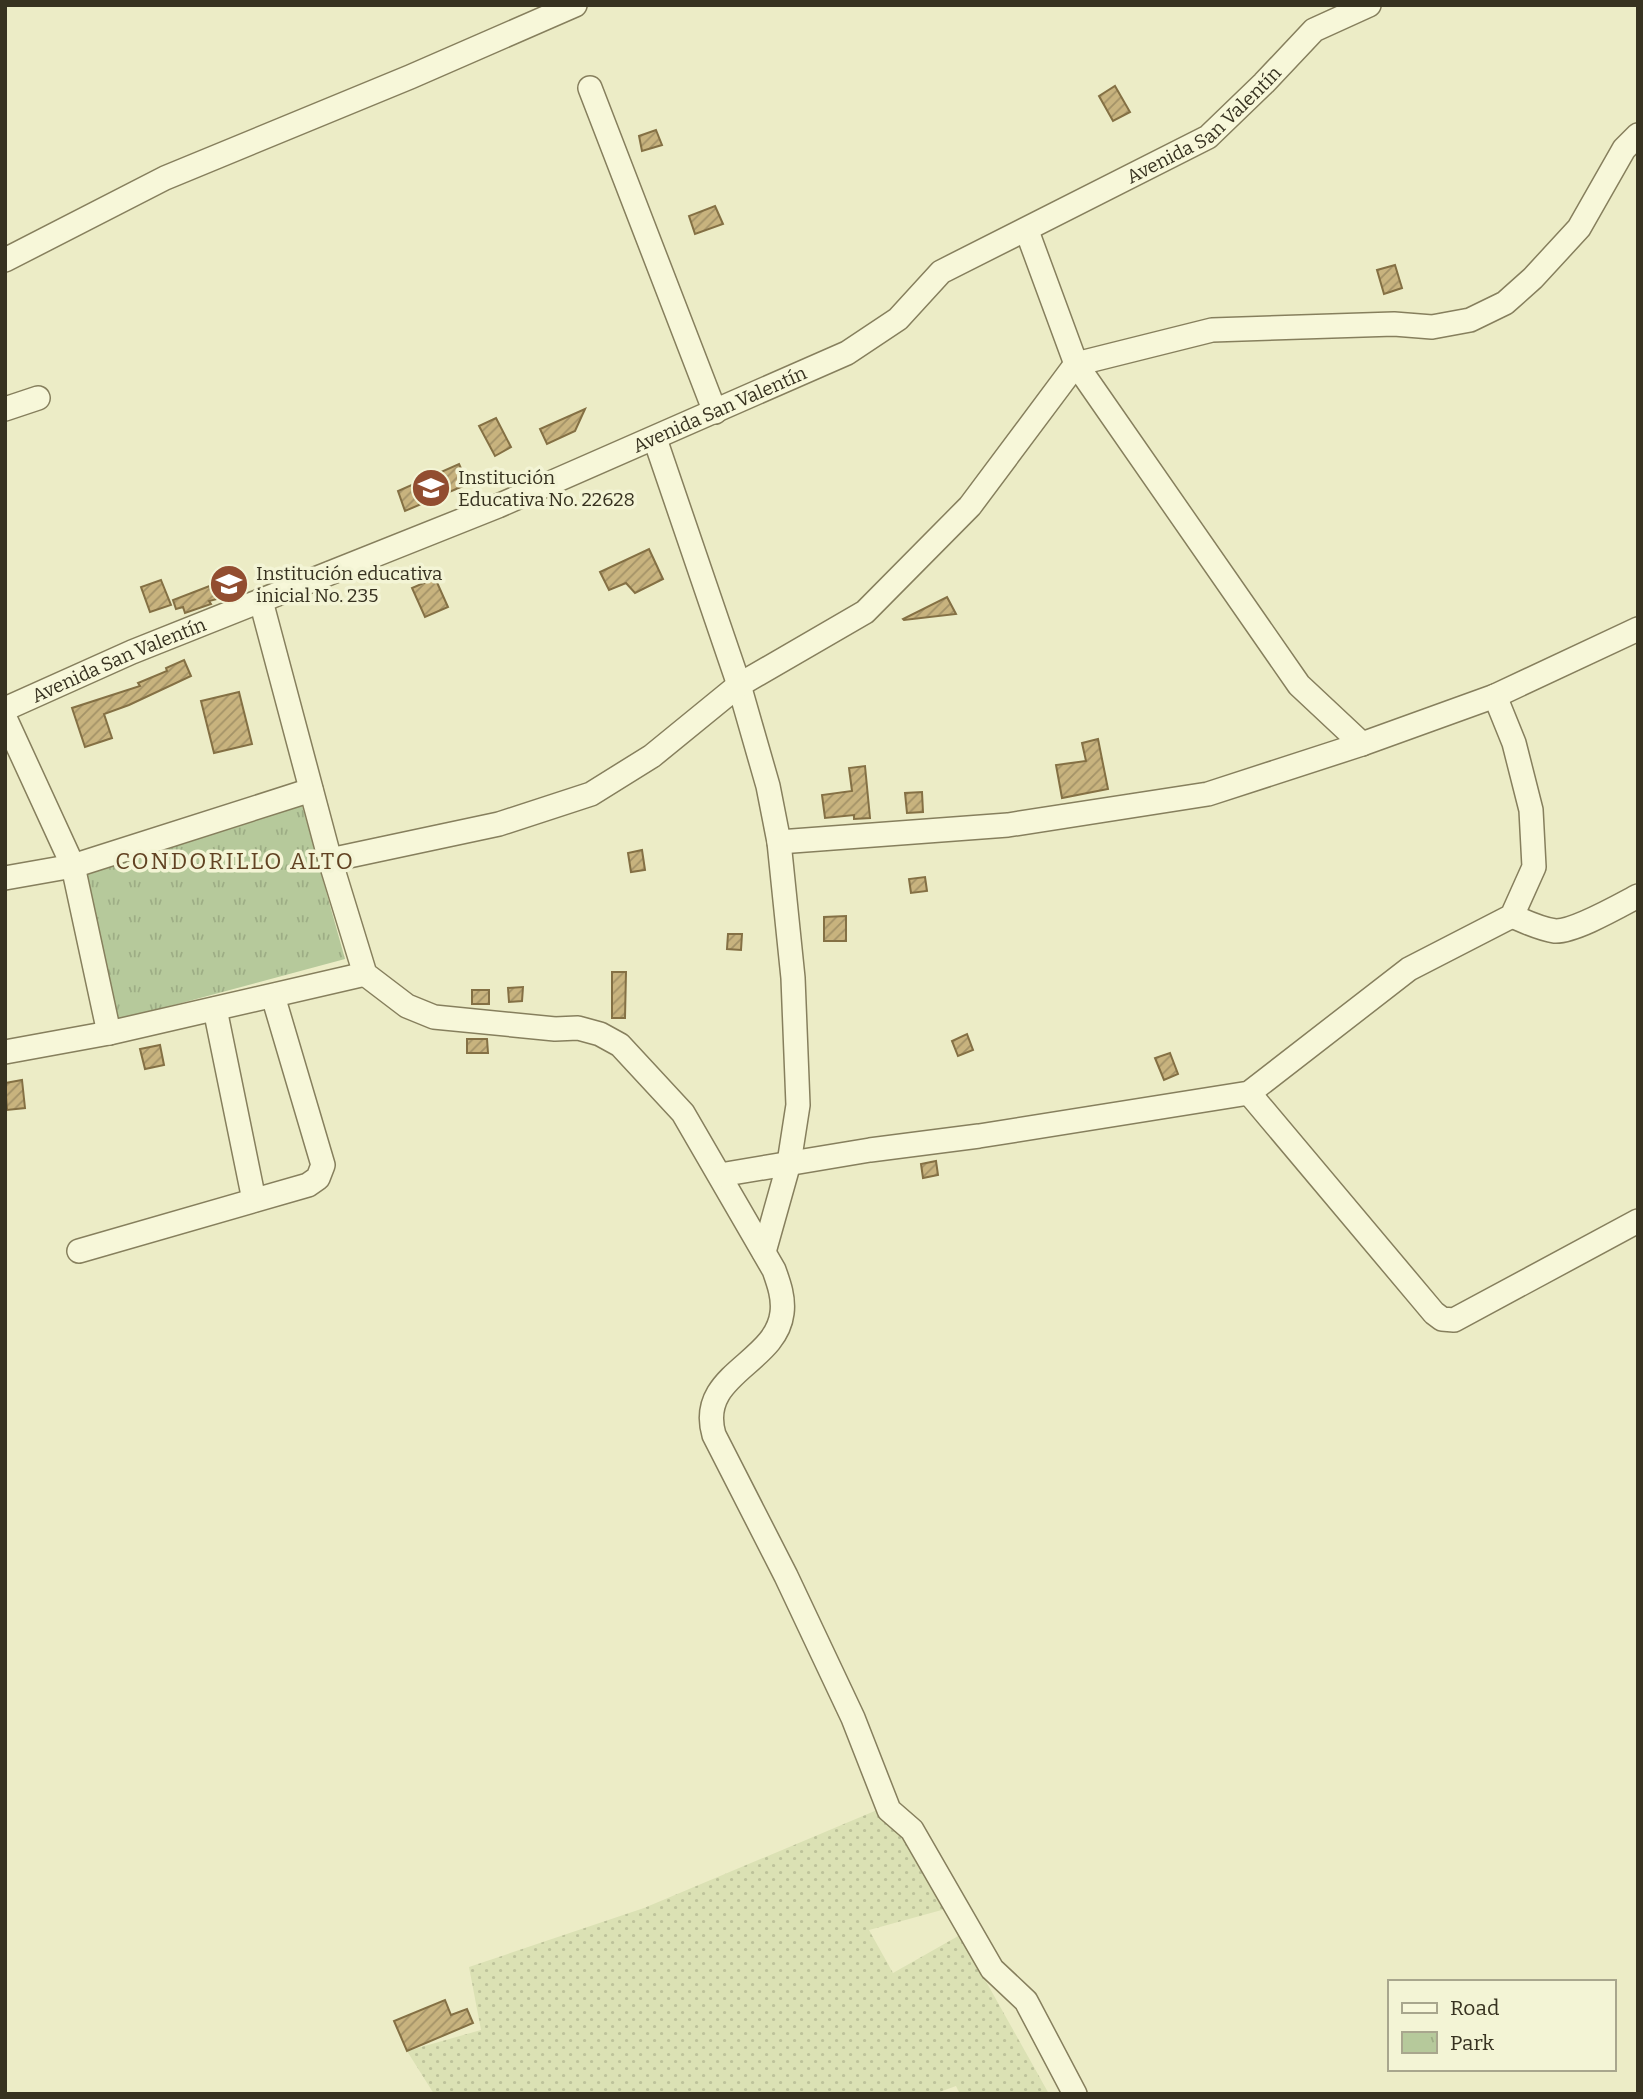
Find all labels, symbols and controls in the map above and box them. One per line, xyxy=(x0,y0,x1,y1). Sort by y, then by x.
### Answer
street label: Avenida San Valentín xyxy=(1122,61,1286,188)
street label: Avenida San Valentín xyxy=(629,361,810,457)
place label: Institución Educativa No. 22628 xyxy=(458,466,635,511)
school or university icon: Institución Educativa No. 22628 xyxy=(410,467,452,509)
place label: Institución educativa inicial No. 235 xyxy=(256,562,443,607)
school or university icon: Institución educativa inicial No. 235 xyxy=(208,563,250,605)
street label: Avenida San Valentín xyxy=(28,612,209,707)
district label: CONDORILLO ALTO xyxy=(115,847,355,875)
legend xyxy=(1388,1980,1615,2071)
text: Road xyxy=(1450,1995,1499,2021)
text: Park xyxy=(1450,2030,1494,2056)

